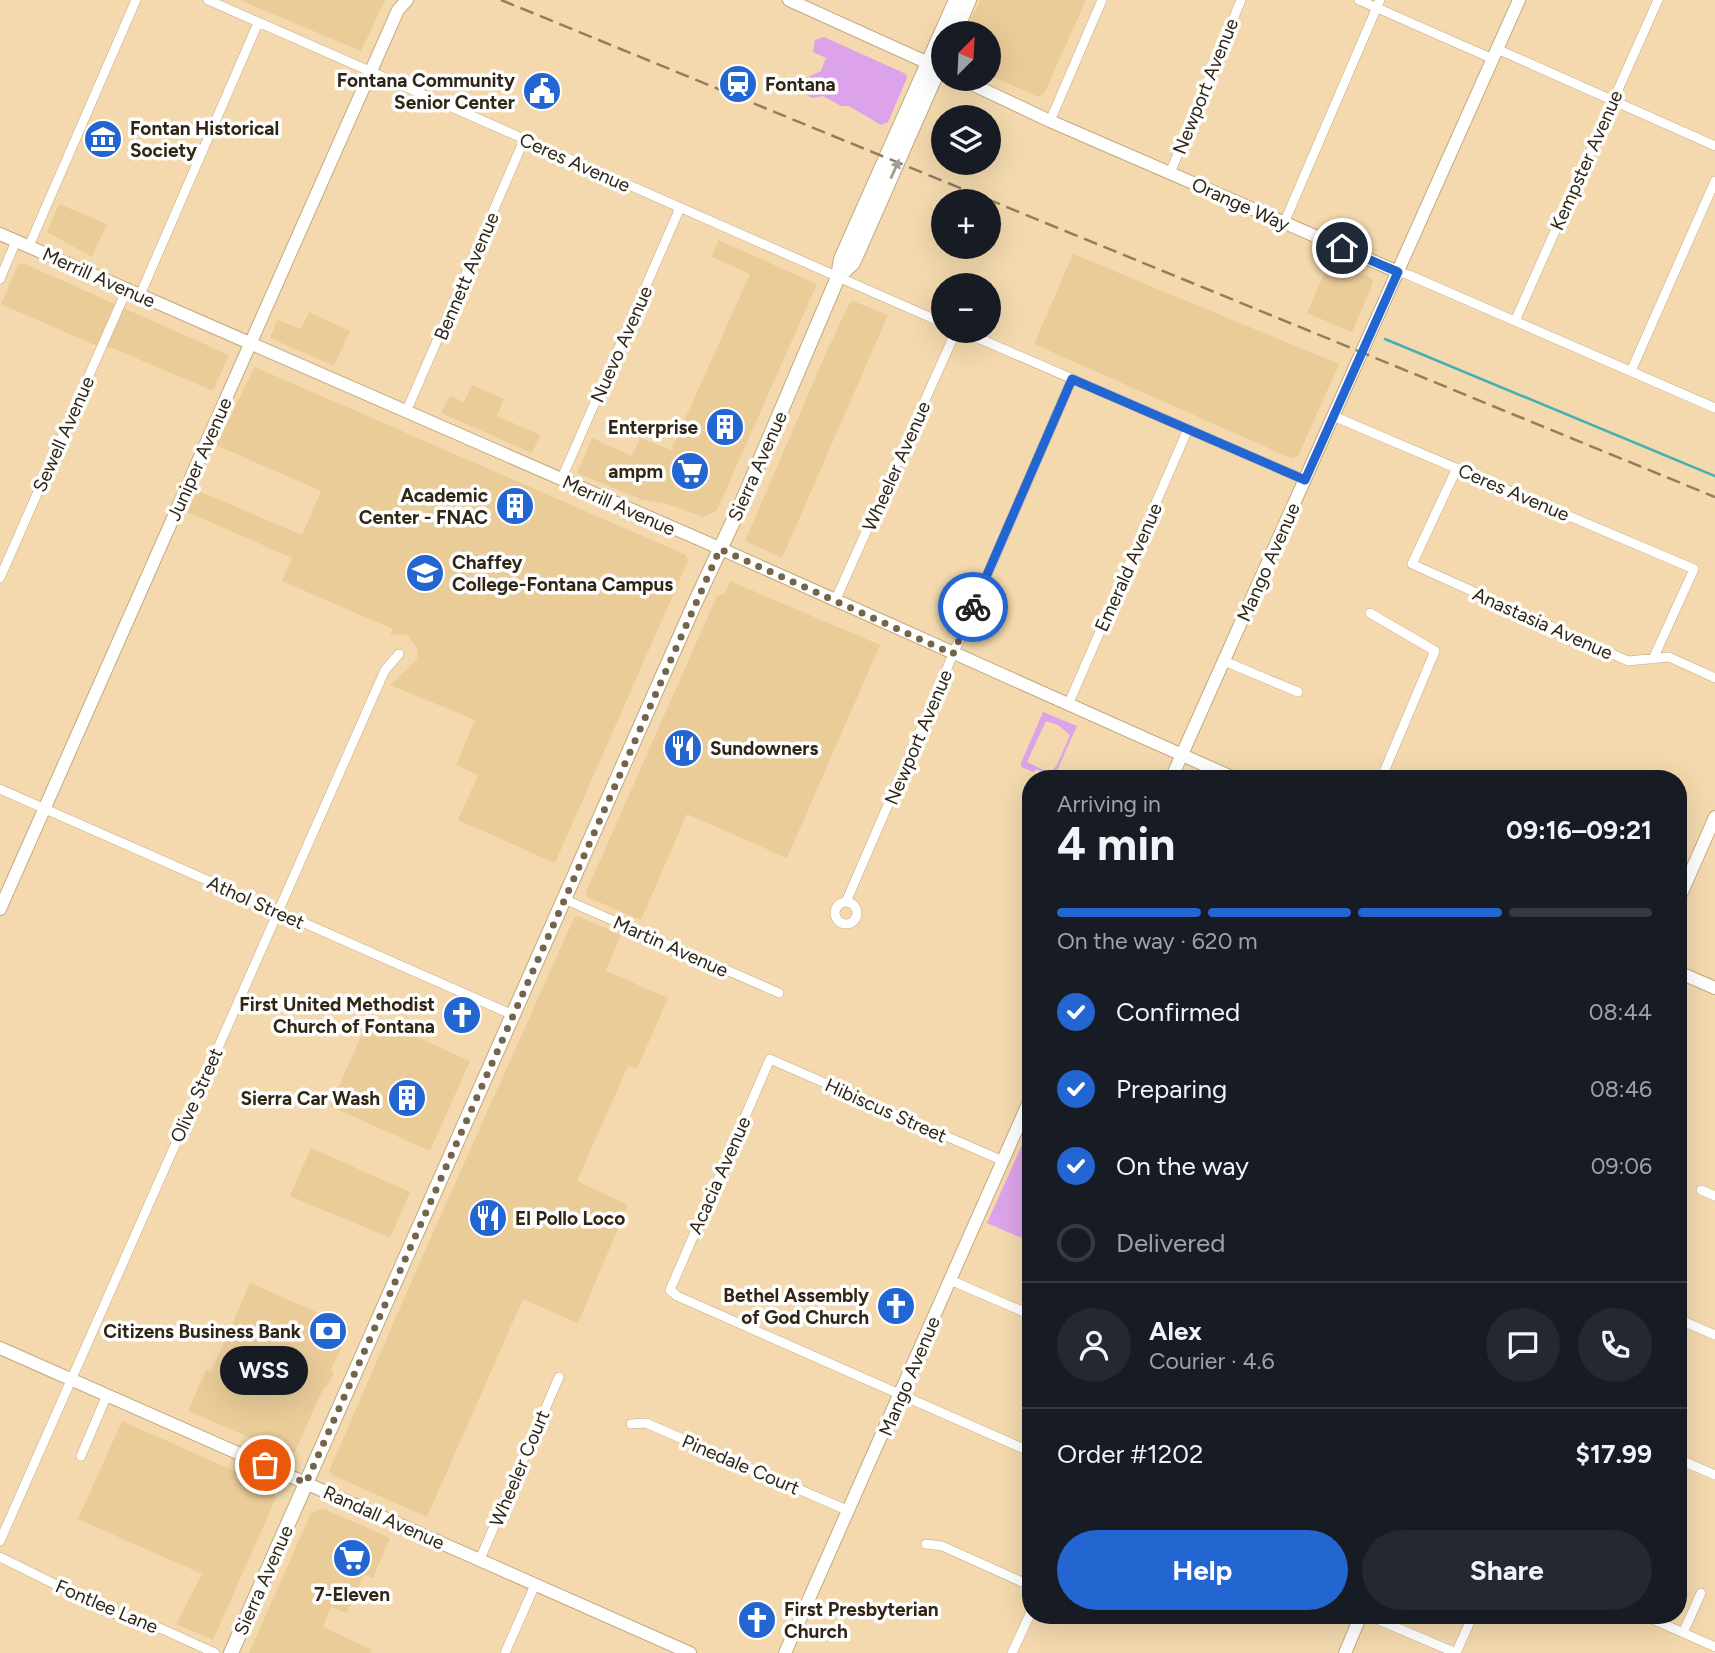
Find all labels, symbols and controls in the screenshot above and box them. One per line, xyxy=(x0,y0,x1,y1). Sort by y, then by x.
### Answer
street label: Newport Avenue xyxy=(1168,15,1243,157)
north arrow xyxy=(931,21,1001,91)
map controls xyxy=(931,21,1001,343)
station icon: Fontana xyxy=(717,63,759,105)
place label: Fontana Community Senior Center xyxy=(337,69,515,114)
public building icon: Fontana Community Senior Center xyxy=(521,70,563,112)
place label: Fontana xyxy=(765,73,836,96)
street label: Kempster Avenue xyxy=(1545,87,1628,234)
button: layers xyxy=(931,105,1001,175)
place label: Fontan Historical Society xyxy=(130,117,279,162)
museum icon: Fontan Historical Society xyxy=(82,118,124,160)
street label: Ceres Avenue xyxy=(516,128,634,197)
one-way arrow xyxy=(890,158,901,179)
street label: Orange Way xyxy=(1188,173,1293,236)
button: + xyxy=(931,189,1001,259)
street label: Bennett Avenue xyxy=(429,209,504,344)
pin xyxy=(1312,218,1372,278)
icon: home xyxy=(1323,229,1361,267)
street label: Merrill Avenue xyxy=(39,242,159,313)
button: − xyxy=(931,273,1001,343)
street label: Nuevo Avenue xyxy=(586,282,657,406)
street label: Sewell Avenue xyxy=(28,373,99,496)
street label: Juniper Avenue xyxy=(162,394,237,524)
street label: Wheeler Avenue xyxy=(858,398,935,535)
building icon: Enterprise xyxy=(704,406,746,448)
street label: Sierra Avenue xyxy=(723,408,792,525)
place label: Enterprise xyxy=(608,416,698,439)
supermarket icon: ampm xyxy=(669,450,711,492)
street label: Ceres Avenue xyxy=(1455,459,1573,526)
place label: ampm xyxy=(608,460,663,483)
street label: Merrill Avenue xyxy=(559,470,679,541)
place label: Academic Center - FNAC xyxy=(359,484,488,529)
building icon: Academic Center - FNAC xyxy=(494,485,536,527)
street label: Emerald Avenue xyxy=(1090,499,1167,635)
street label: Mango Avenue xyxy=(1232,499,1305,625)
place label: Chaffey College-Fontana Campus xyxy=(452,551,673,596)
school or university icon: Chaffey College-Fontana Campus xyxy=(404,552,446,594)
courier xyxy=(938,572,1008,642)
street label: Anastasia Avenue xyxy=(1469,582,1616,665)
icon: bike xyxy=(954,588,992,626)
street label: Newport Avenue xyxy=(880,666,957,808)
restaurant icon: Sundowners xyxy=(662,727,704,769)
place label: Sundowners xyxy=(710,737,818,760)
text: Arriving in xyxy=(1057,790,1161,818)
text: 09:16–09:21 xyxy=(1506,814,1652,846)
text: 4 min xyxy=(1057,816,1175,872)
street label: Athol Street xyxy=(204,871,308,934)
street label: Martin Avenue xyxy=(610,911,732,982)
text: On the way · 620 m xyxy=(1057,927,1258,955)
place label: First United Methodist Church of Fontana xyxy=(239,993,435,1038)
icon: check xyxy=(1057,993,1095,1031)
church icon: First United Methodist Church of Fontana xyxy=(441,994,483,1036)
text: Confirmed xyxy=(1116,996,1240,1028)
text: 08:44 xyxy=(1589,998,1652,1026)
street label: Olive Street xyxy=(165,1044,228,1146)
icon: check xyxy=(1057,1070,1095,1108)
street label: Hibiscus Street xyxy=(821,1073,950,1148)
text: Preparing xyxy=(1116,1073,1227,1105)
text: 08:46 xyxy=(1590,1075,1652,1103)
building icon: Sierra Car Wash xyxy=(386,1077,428,1119)
place label: Sierra Car Wash xyxy=(241,1087,380,1110)
street label: Acacia Avenue xyxy=(683,1113,756,1237)
icon: check xyxy=(1057,1147,1095,1185)
text: On the way xyxy=(1116,1150,1249,1182)
text: 09:06 xyxy=(1591,1152,1652,1180)
restaurant icon: El Pollo Loco xyxy=(467,1197,509,1239)
place label: El Pollo Loco xyxy=(515,1207,625,1230)
text: Delivered xyxy=(1116,1227,1225,1259)
place label: Bethel Assembly of God Church xyxy=(723,1284,869,1329)
church icon: Bethel Assembly of God Church xyxy=(875,1285,917,1327)
button: person xyxy=(1057,1308,1131,1382)
button: chat xyxy=(1486,1308,1560,1382)
button: phone xyxy=(1578,1308,1652,1382)
bank icon: Citizens Business Bank xyxy=(307,1310,349,1352)
street label: Mango Avenue xyxy=(874,1313,945,1439)
text: Alex xyxy=(1149,1315,1202,1347)
place label: Citizens Business Bank xyxy=(103,1320,302,1343)
callout: WSS xyxy=(221,1346,309,1395)
text: Courier · 4.6 xyxy=(1149,1347,1275,1375)
text: WSS xyxy=(239,1356,289,1384)
street label: Wheeler Court xyxy=(485,1407,554,1530)
street label: Pinedale Court xyxy=(679,1429,803,1500)
pin xyxy=(235,1435,295,1495)
text: Order #1202 xyxy=(1057,1438,1203,1470)
text: $17.99 xyxy=(1576,1438,1652,1470)
icon: bag xyxy=(246,1446,284,1484)
street label: Randall Avenue xyxy=(320,1480,448,1554)
street label: Sierra Avenue xyxy=(229,1522,298,1639)
button: Help xyxy=(1057,1530,1348,1610)
button: Share xyxy=(1362,1530,1652,1610)
supermarket icon: 7-Eleven xyxy=(331,1537,373,1579)
street label: Fontlee Lane xyxy=(52,1575,162,1638)
place label: 7-Eleven xyxy=(314,1583,390,1606)
place label: First Presbyterian Church xyxy=(784,1598,939,1643)
church icon: First Presbyterian Church xyxy=(736,1599,778,1641)

